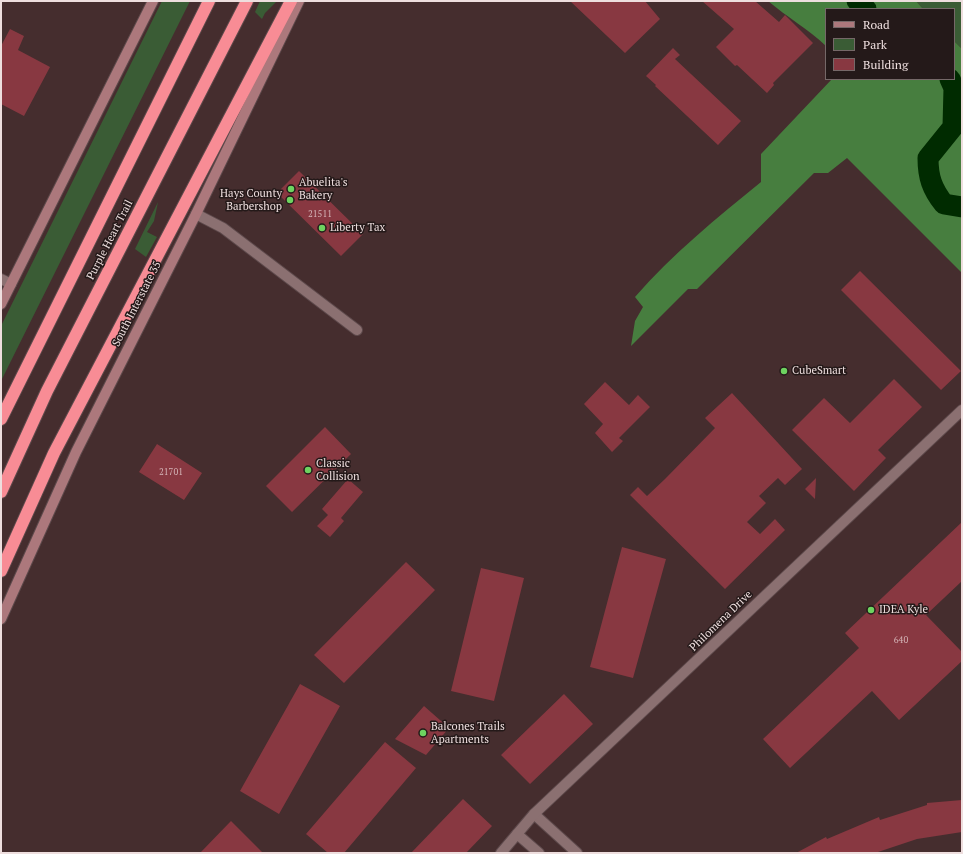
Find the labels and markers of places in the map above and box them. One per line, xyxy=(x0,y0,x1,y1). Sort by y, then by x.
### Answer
place label: Abuelita's Bakery xyxy=(299,176,347,202)
marker: Abuelita's Bakery xyxy=(286,184,296,194)
place label: Hays County Barbershop xyxy=(220,187,282,213)
marker: Hays County Barbershop xyxy=(285,195,295,205)
place label: Liberty Tax xyxy=(330,221,385,235)
marker: Liberty Tax xyxy=(317,223,327,233)
place label: CubeSmart xyxy=(792,364,846,378)
marker: CubeSmart xyxy=(779,366,789,376)
place label: Classic Collision xyxy=(316,457,360,483)
marker: Classic Collision xyxy=(303,465,313,475)
place label: IDEA Kyle xyxy=(879,603,928,617)
marker: IDEA Kyle xyxy=(866,605,876,615)
place label: Balcones Trails Apartments xyxy=(431,720,505,746)
marker: Balcones Trails Apartments xyxy=(418,728,428,738)

